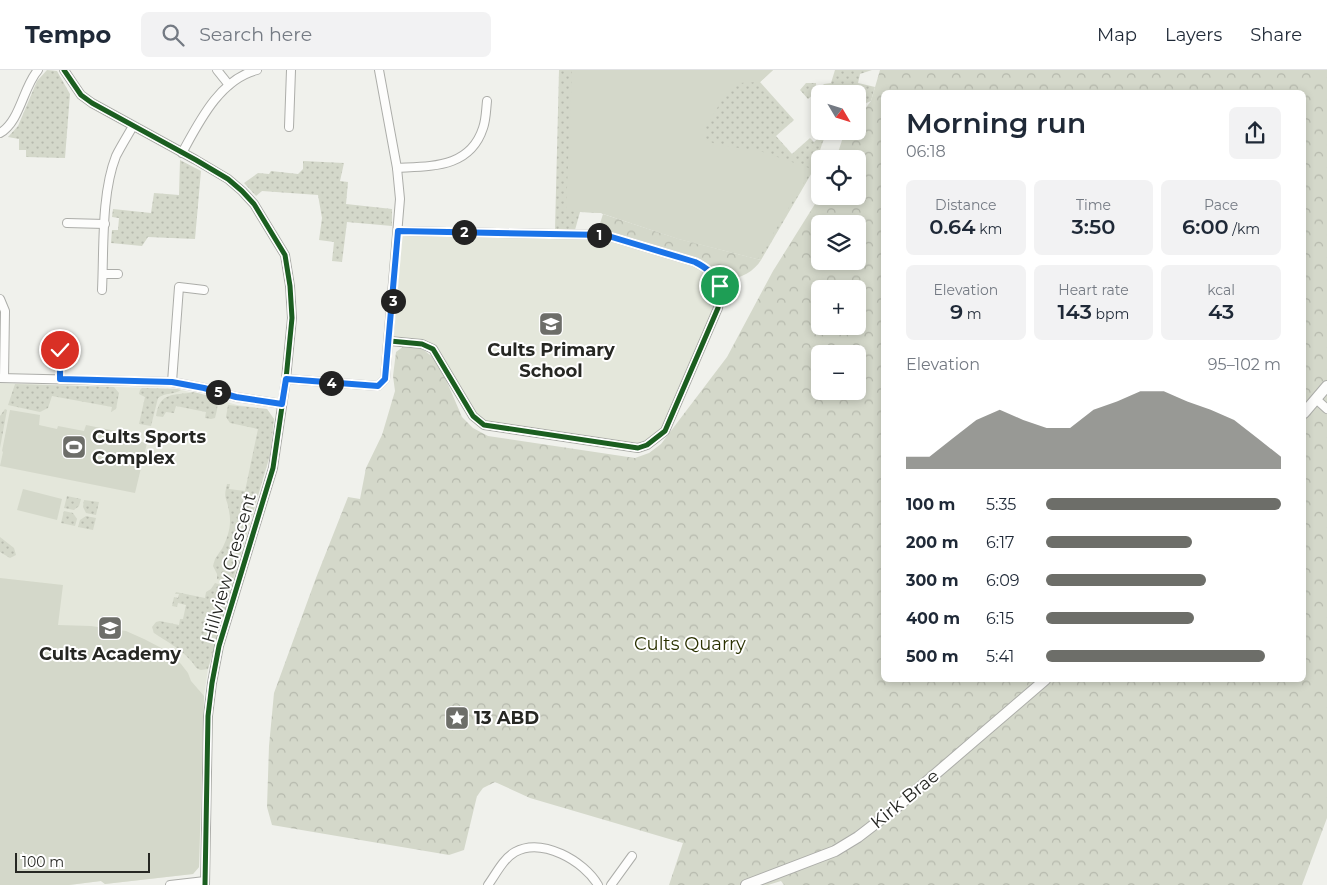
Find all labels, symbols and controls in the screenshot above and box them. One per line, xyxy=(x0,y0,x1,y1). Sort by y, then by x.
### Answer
search box xyxy=(141,12,491,57)
text: Tempo xyxy=(25,20,111,49)
icon: search xyxy=(159,21,187,49)
text: Search here xyxy=(199,23,312,46)
text: Map xyxy=(1097,24,1137,46)
text: Layers xyxy=(1165,24,1222,46)
text: Share xyxy=(1250,24,1302,46)
north arrow xyxy=(811,85,866,140)
map controls xyxy=(811,85,866,400)
text: Morning run xyxy=(906,106,1086,140)
button: share xyxy=(1229,107,1281,159)
text: 06:18 xyxy=(906,142,946,161)
button: locate xyxy=(811,150,866,205)
text: Distance xyxy=(935,196,997,214)
text: Time xyxy=(1076,196,1111,214)
text: Pace xyxy=(1204,196,1238,214)
text: 0.64 xyxy=(929,214,976,239)
text: 3:50 xyxy=(1072,214,1115,239)
text: 6:00 xyxy=(1182,214,1229,239)
button: layers xyxy=(811,215,866,270)
pin: 2 xyxy=(452,220,476,244)
text: km xyxy=(976,220,1002,238)
text: /km xyxy=(1229,220,1260,238)
pin: 1 xyxy=(586,222,612,248)
text: 2 xyxy=(460,223,469,241)
text: 1 xyxy=(597,226,602,244)
pin xyxy=(699,265,741,307)
icon: arrive xyxy=(706,272,734,300)
button: + xyxy=(811,280,866,335)
text: Elevation xyxy=(933,281,998,299)
text: Heart rate xyxy=(1058,281,1129,299)
text: kcal xyxy=(1207,281,1235,299)
pin: 3 xyxy=(380,288,406,314)
text: 3 xyxy=(389,292,398,310)
text: 9 xyxy=(950,299,963,324)
text: 143 xyxy=(1058,299,1092,324)
text: 43 xyxy=(1208,299,1234,324)
text: m xyxy=(963,305,982,323)
text: bpm xyxy=(1092,305,1129,323)
school or university icon: Cults Primary School xyxy=(538,311,564,337)
pin xyxy=(39,329,81,371)
icon: check xyxy=(46,336,74,364)
place label: Cults Primary School xyxy=(487,339,615,382)
button: − xyxy=(811,345,866,400)
text: Elevation xyxy=(906,355,980,374)
text: 95–102 m xyxy=(1208,355,1281,374)
pin: 4 xyxy=(318,370,344,396)
text: 4 xyxy=(327,374,336,392)
pin: 5 xyxy=(206,380,230,404)
text: 5 xyxy=(214,383,223,401)
place label: Cults Sports Complex xyxy=(92,426,207,469)
sports icon: Cults Sports Complex xyxy=(61,434,87,460)
street label: Hillview Crescent xyxy=(197,491,261,645)
text: 100 m xyxy=(906,495,955,514)
text: 5:35 xyxy=(986,495,1016,514)
text: 200 m xyxy=(906,533,958,552)
text: 6:17 xyxy=(986,533,1014,552)
text: 300 m xyxy=(906,571,959,590)
text: 6:09 xyxy=(986,571,1019,590)
text: 400 m xyxy=(906,609,960,628)
text: 6:15 xyxy=(986,609,1014,628)
school or university icon: Cults Academy xyxy=(97,615,123,641)
park label: Cults Quarry xyxy=(634,633,746,655)
place label: Cults Academy xyxy=(39,643,181,665)
text: 500 m xyxy=(906,647,959,666)
text: 5:41 xyxy=(986,647,1014,666)
place icon: 13 ABD xyxy=(444,705,470,731)
place label: 13 ABD xyxy=(474,707,539,729)
street label: Kirk Brae xyxy=(866,765,944,833)
scale bar xyxy=(15,850,150,873)
text: 100 m xyxy=(22,853,64,871)

